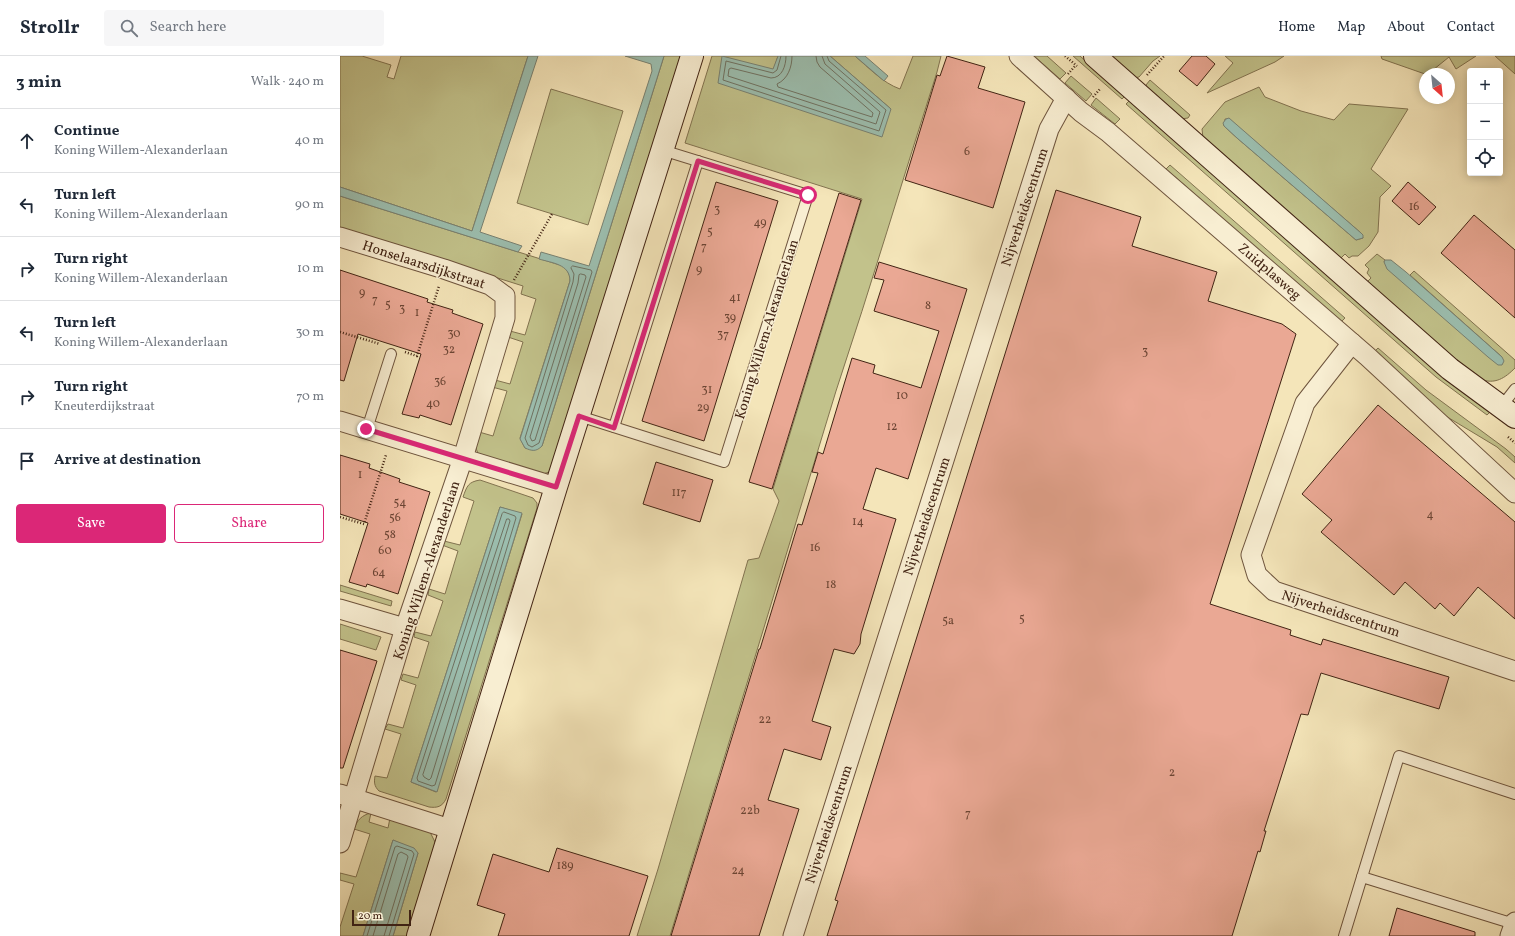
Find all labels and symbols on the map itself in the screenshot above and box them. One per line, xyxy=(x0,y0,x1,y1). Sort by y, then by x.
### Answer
north arrow xyxy=(1419,68,1455,104)
house number: 6 xyxy=(964,144,970,160)
street label: Nijverheidscentrum xyxy=(997,146,1054,269)
route start xyxy=(799,186,817,204)
house number: 16 xyxy=(1409,199,1419,215)
house number: 3 xyxy=(714,202,720,218)
house number: 49 xyxy=(753,215,767,231)
house number: 5 xyxy=(707,224,713,240)
street label: Honselaarsdijkstraat xyxy=(360,237,487,294)
street label: Koning Willem-Alexanderlaan xyxy=(731,237,804,422)
house number: 7 xyxy=(701,239,707,255)
street label: Zuidplasweg xyxy=(1233,239,1305,305)
house number: 9 xyxy=(696,262,702,278)
house number: 9 xyxy=(359,285,365,301)
house number: 41 xyxy=(729,290,741,306)
house number: 7 xyxy=(372,292,378,308)
house number: 5 xyxy=(385,297,391,313)
house number: 8 xyxy=(925,298,931,314)
house number: 3 xyxy=(399,301,405,317)
house number: 1 xyxy=(415,305,419,321)
house number: 39 xyxy=(724,310,736,326)
house number: 30 xyxy=(447,326,461,342)
house number: 37 xyxy=(717,327,729,343)
house number: 32 xyxy=(443,342,455,358)
house number: 3 xyxy=(1142,344,1148,360)
house number: 36 xyxy=(434,374,446,390)
house number: 31 xyxy=(702,382,712,398)
house number: 10 xyxy=(896,388,908,404)
house number: 40 xyxy=(426,396,440,412)
house number: 29 xyxy=(697,400,709,416)
house number: 12 xyxy=(886,419,898,435)
route end xyxy=(357,420,375,438)
street label: Nijverheidscentrum xyxy=(899,455,956,578)
house number: 1 xyxy=(358,467,362,483)
street label: Koning Willem-Alexanderlaan xyxy=(389,478,465,662)
house number: 117 xyxy=(671,485,687,501)
house number: 54 xyxy=(394,495,406,511)
house number: 4 xyxy=(1426,507,1434,523)
house number: 56 xyxy=(389,510,401,526)
house number: 14 xyxy=(852,514,864,530)
house number: 58 xyxy=(384,527,396,543)
house number: 16 xyxy=(810,540,820,556)
house number: 60 xyxy=(378,543,392,559)
house number: 64 xyxy=(373,565,385,581)
house number: 18 xyxy=(826,577,836,593)
street label: Nijverheidscentrum xyxy=(1279,586,1402,643)
house number: 5 xyxy=(1019,611,1025,627)
house number: 5a xyxy=(942,613,954,629)
house number: 22 xyxy=(759,712,771,728)
street label: Nijverheidscentrum xyxy=(801,763,858,886)
house number: 2 xyxy=(1169,765,1175,781)
house number: 22b xyxy=(740,803,760,819)
house number: 7 xyxy=(965,806,971,822)
house number: 189 xyxy=(557,858,573,874)
house number: 24 xyxy=(731,863,745,879)
scale bar xyxy=(352,908,411,927)

